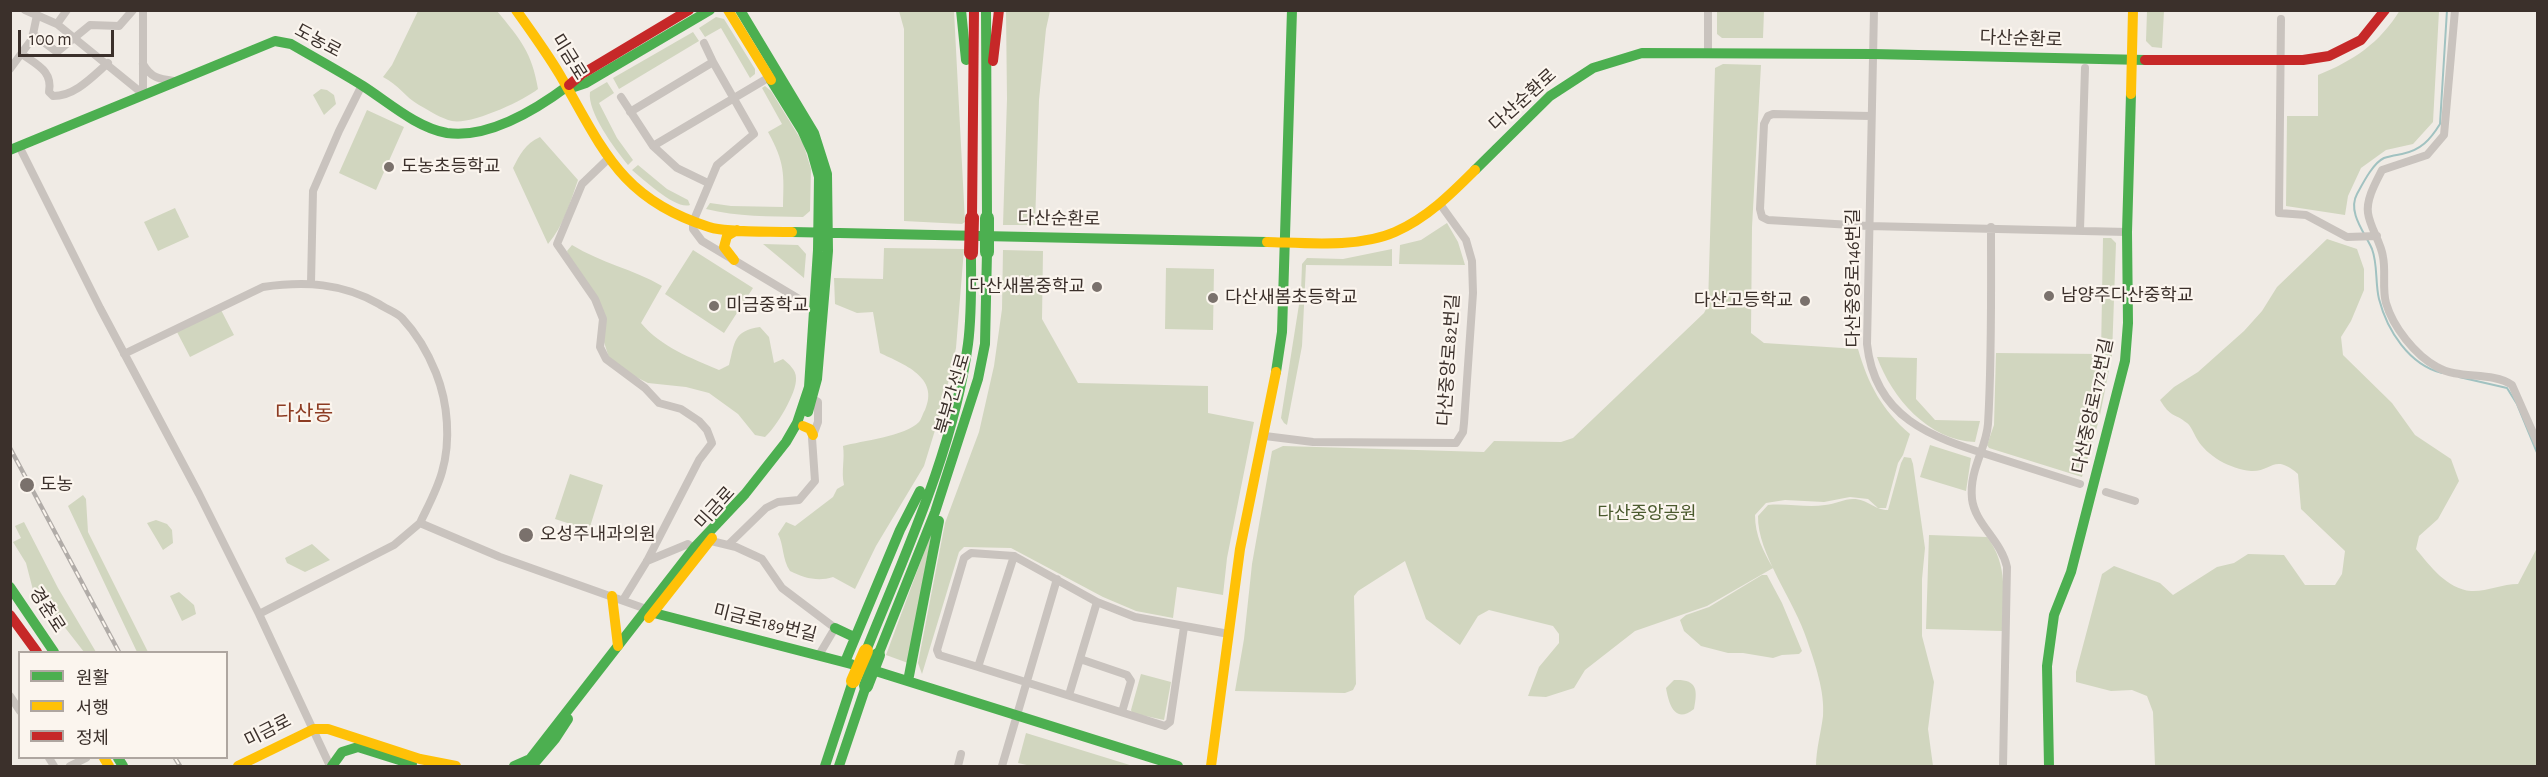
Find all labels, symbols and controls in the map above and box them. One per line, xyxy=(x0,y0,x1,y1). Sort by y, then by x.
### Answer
scale bar xyxy=(21,18,117,56)
street label: 도농로 xyxy=(291,20,345,62)
street label: 다산순환로 xyxy=(1979,27,2063,51)
street label: 미금로 xyxy=(547,30,591,84)
text: 100 m xyxy=(29,31,72,49)
street label: 다산순환로 xyxy=(1485,64,1561,136)
place label: 도농초등학교 xyxy=(401,156,500,178)
marker: 도농초등학교 xyxy=(382,160,396,174)
street label: 다산순환로 xyxy=(1017,207,1101,231)
street label: 다산중앙로146번길 xyxy=(1843,208,1865,348)
place label: 다산새봄중학교 xyxy=(969,276,1085,298)
marker: 다산새봄중학교 xyxy=(1090,280,1104,294)
place label: 남양주다산중학교 xyxy=(2061,285,2193,307)
place label: 다산새봄초등학교 xyxy=(1225,287,1357,309)
marker: 남양주다산중학교 xyxy=(2042,289,2056,303)
place label: 다산고등학교 xyxy=(1694,290,1793,312)
marker: 다산새봄초등학교 xyxy=(1206,291,1220,305)
street label: 다산중앙로82번길 xyxy=(1434,293,1464,427)
marker: 다산고등학교 xyxy=(1798,294,1812,308)
place label: 미금중학교 xyxy=(726,295,809,317)
marker: 미금중학교 xyxy=(707,299,721,313)
street label: 다산중앙로172번길 xyxy=(2068,336,2118,476)
street label: 북부간선로 xyxy=(931,351,975,437)
district label: 다산동 xyxy=(275,401,333,427)
place label: 도농 xyxy=(40,474,73,496)
marker: 도농 xyxy=(18,476,36,494)
street label: 미금로 xyxy=(690,482,740,534)
park label: 다산중앙공원 xyxy=(1597,503,1697,525)
place label: 오성주내과의원 xyxy=(540,524,656,546)
marker: 오성주내과의원 xyxy=(517,526,535,544)
street label: 경춘로 xyxy=(24,583,70,637)
street label: 미금로189번길 xyxy=(711,600,819,646)
legend xyxy=(18,651,228,759)
text: 원활 xyxy=(76,670,109,688)
text: 서행 xyxy=(76,700,109,718)
street label: 미금로 xyxy=(241,710,295,752)
text: 정체 xyxy=(76,730,109,748)

